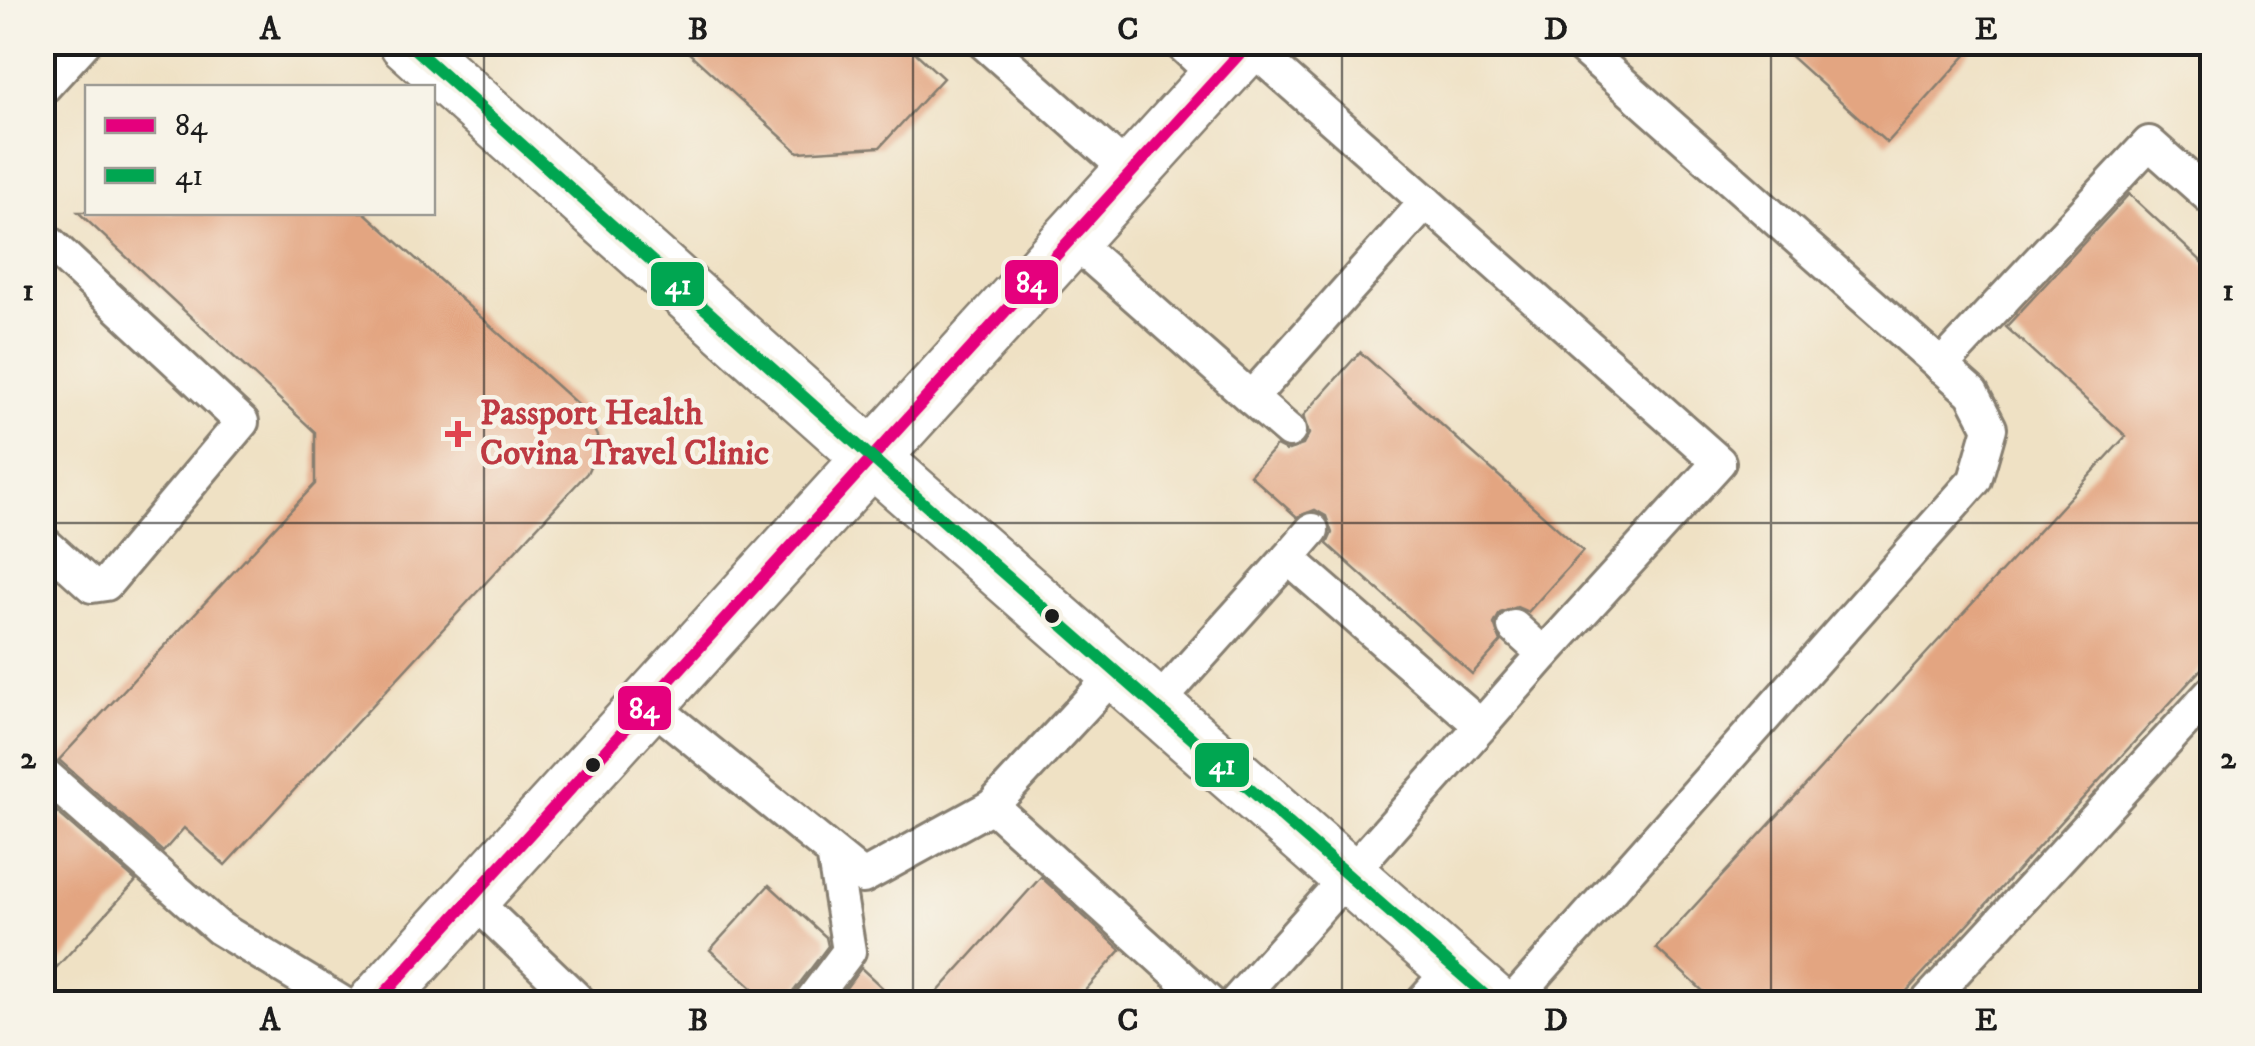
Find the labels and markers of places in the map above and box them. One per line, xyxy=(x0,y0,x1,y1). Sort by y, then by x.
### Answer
place label: Passport Health Covina Travel Clinic xyxy=(480,392,769,476)
marker: Passport Health Covina Travel Clinic xyxy=(445,421,471,447)
unlabelled marker xyxy=(1042,606,1062,626)
unlabelled marker xyxy=(583,755,603,775)

